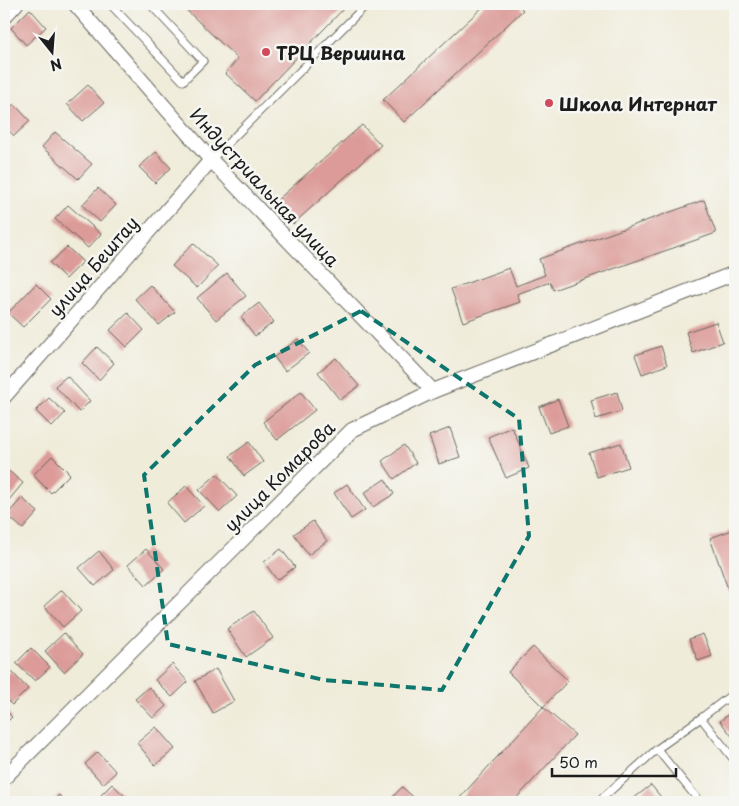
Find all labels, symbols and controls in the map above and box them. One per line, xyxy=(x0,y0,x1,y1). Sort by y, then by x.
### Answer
north arrow xyxy=(28,28,78,78)
place label: ТРЦ Вершина xyxy=(276,39,406,66)
marker: ТРЦ Вершина xyxy=(260,46,272,58)
text: N xyxy=(48,53,64,77)
place label: Школа Интернат xyxy=(559,90,717,117)
marker: Школа Интернат xyxy=(543,97,555,109)
street label: Индустриальная улица xyxy=(184,102,346,273)
street label: улица Бештау xyxy=(42,210,144,322)
street label: улица Комарова xyxy=(217,414,341,538)
scale bar xyxy=(552,746,675,778)
text: 50 m xyxy=(559,750,598,773)

